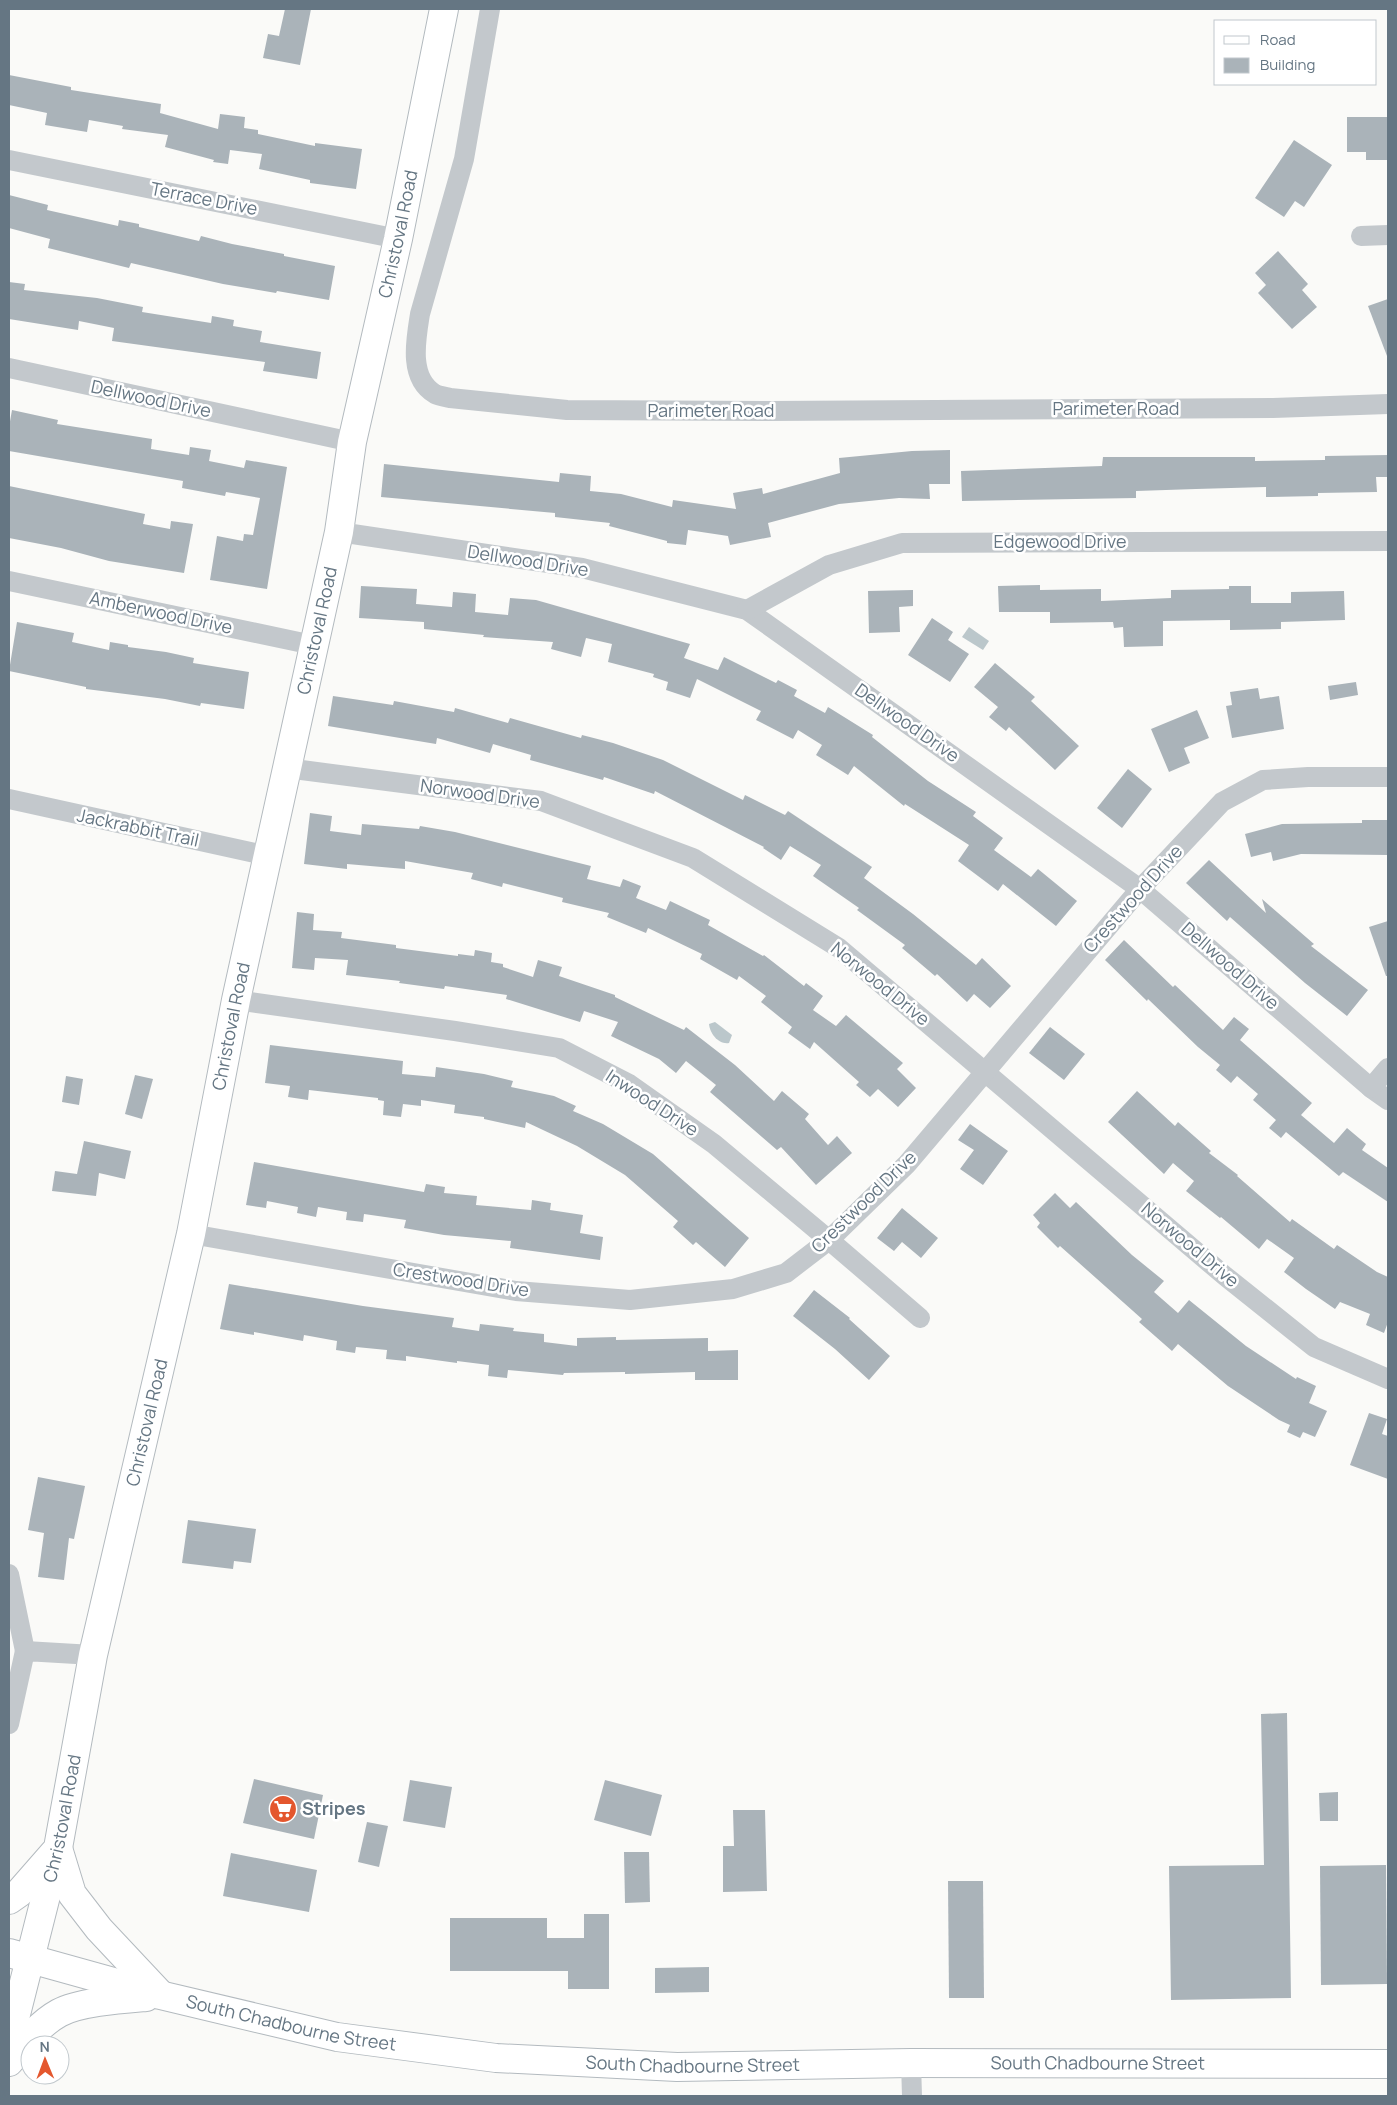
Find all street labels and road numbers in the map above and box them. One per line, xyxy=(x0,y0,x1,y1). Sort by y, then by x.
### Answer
street label: Christoval Road xyxy=(372,168,423,300)
street label: Terrace Drive xyxy=(149,176,260,220)
street label: Dellwood Drive xyxy=(89,374,213,422)
street label: Parimeter Road xyxy=(1053,396,1180,420)
street label: Parimeter Road xyxy=(648,398,775,422)
street label: Edgewood Drive xyxy=(994,529,1126,553)
street label: Dellwood Drive xyxy=(466,539,590,581)
street label: Christoval Road xyxy=(291,564,342,696)
street label: Amberwood Drive xyxy=(88,585,235,639)
street label: Dellwood Drive xyxy=(851,677,964,767)
street label: Norwood Drive xyxy=(419,773,542,813)
street label: Jackrabbit Trail xyxy=(75,802,201,852)
street label: Crestwood Drive xyxy=(1077,839,1187,957)
street label: Dellwood Drive xyxy=(1177,916,1285,1014)
street label: Norwood Drive xyxy=(826,936,935,1030)
street label: Christoval Road xyxy=(206,960,255,1092)
street label: Inwood Drive xyxy=(602,1063,704,1141)
street label: Crestwood Drive xyxy=(806,1145,921,1258)
street label: Norwood Drive xyxy=(1137,1196,1245,1292)
street label: Crestwood Drive xyxy=(391,1256,531,1302)
street label: Christoval Road xyxy=(120,1356,173,1488)
street label: Christoval Road xyxy=(37,1752,86,1885)
street label: South Chadbourne Street xyxy=(184,1989,398,2056)
street label: South Chadbourne Street xyxy=(585,2049,800,2078)
street label: South Chadbourne Street xyxy=(990,2050,1205,2075)

